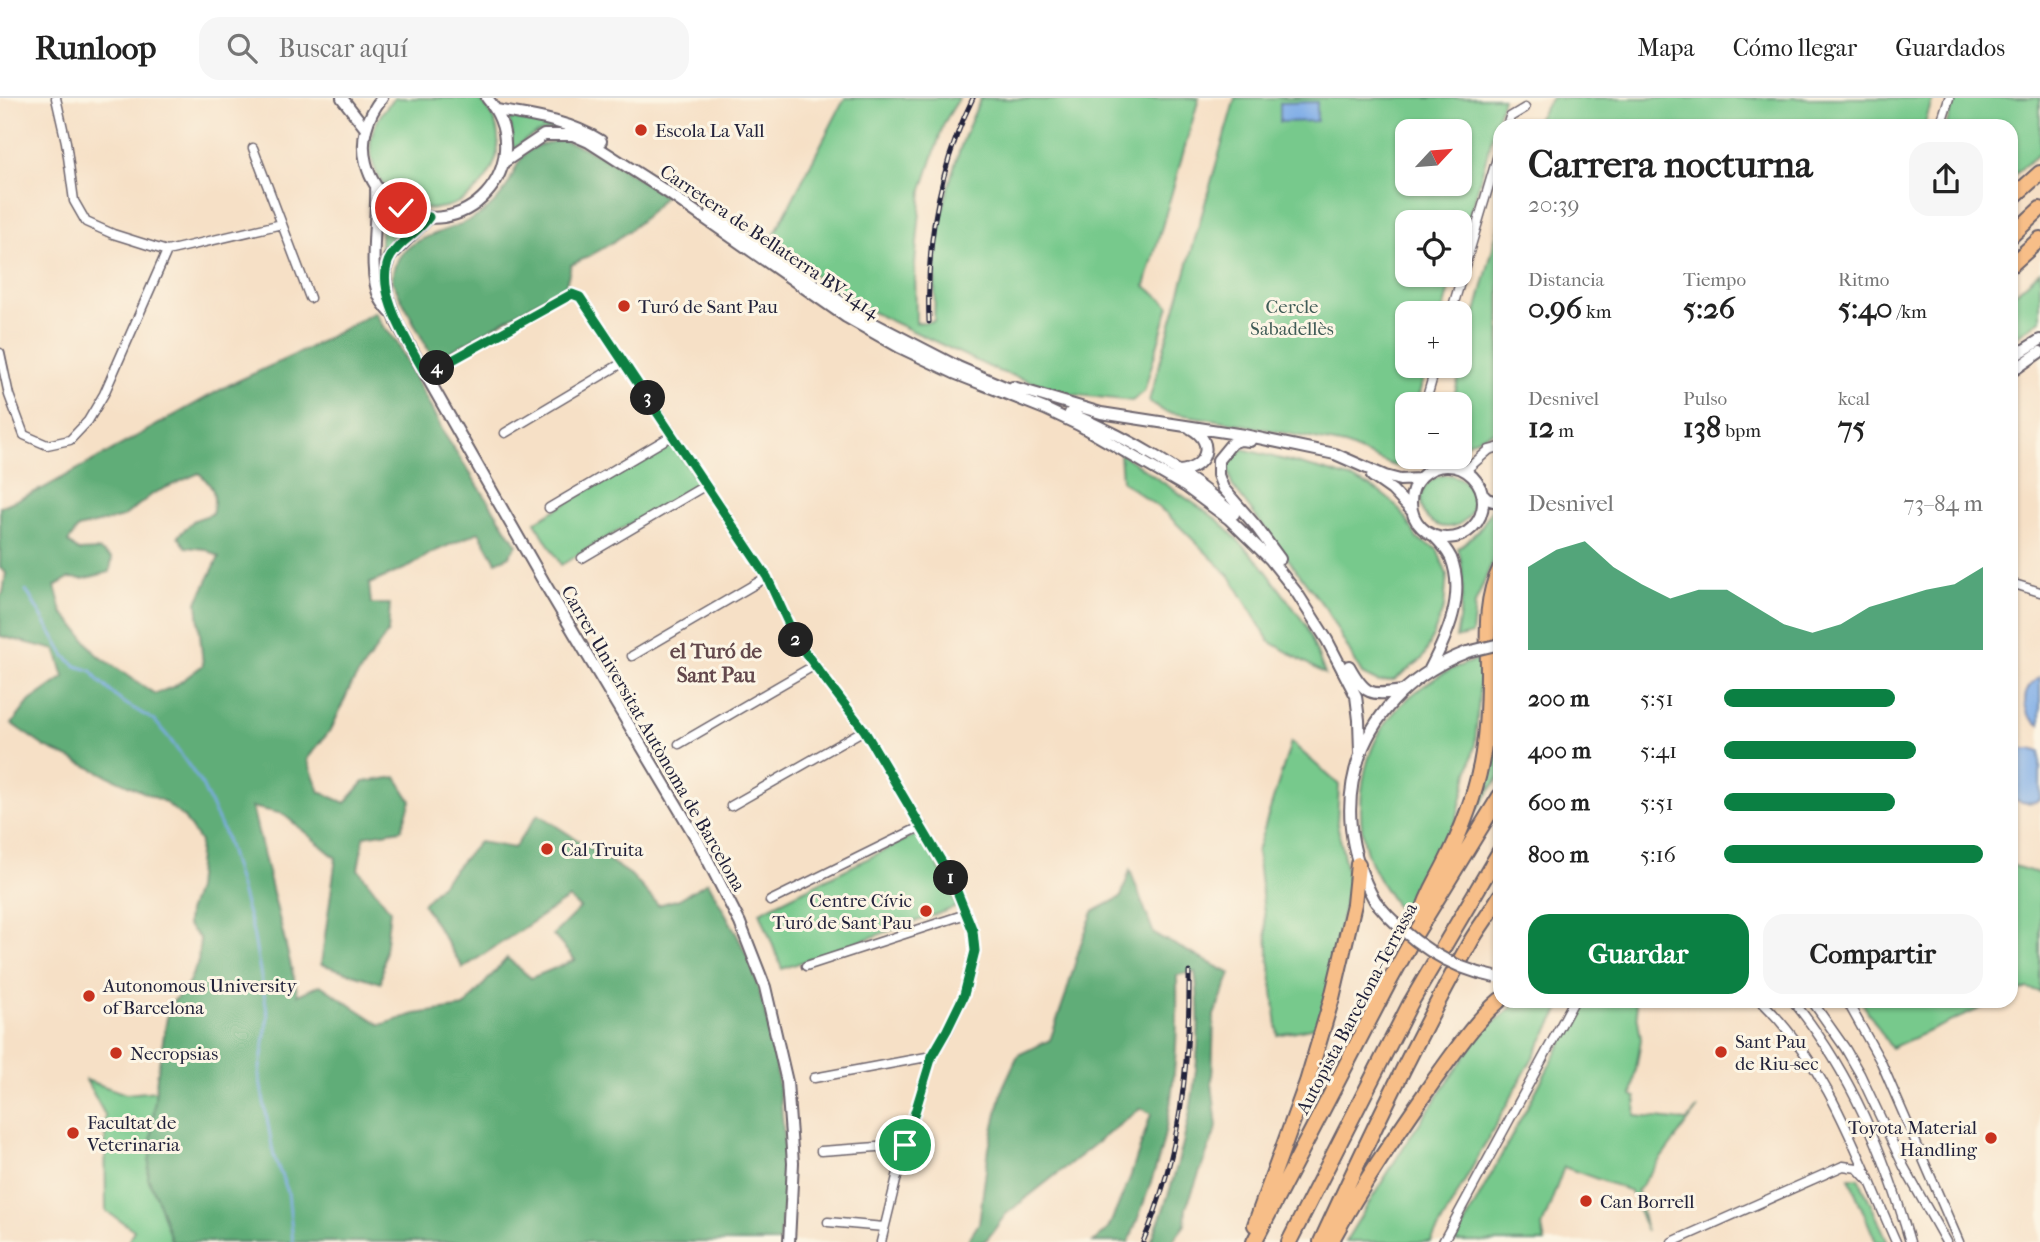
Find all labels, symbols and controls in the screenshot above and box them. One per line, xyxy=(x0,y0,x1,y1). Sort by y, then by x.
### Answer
search box xyxy=(199,17,689,80)
text: Runloop xyxy=(35,29,157,68)
icon: search xyxy=(223,29,261,67)
text: Buscar aquí xyxy=(279,33,408,64)
text: Mapa xyxy=(1637,34,1695,62)
text: Cómo llegar xyxy=(1733,34,1857,62)
text: Guardados xyxy=(1895,34,2005,62)
north arrow xyxy=(1395,119,1472,196)
map controls xyxy=(1395,119,1472,469)
place label: Escola La Vall xyxy=(655,120,764,142)
marker: Escola La Vall xyxy=(633,122,649,138)
text: Carrera nocturna xyxy=(1528,142,1813,187)
button: share xyxy=(1909,142,1983,216)
street label: Carretera de Bellaterra BV-1414 xyxy=(656,160,884,324)
pin xyxy=(371,178,431,238)
icon: check xyxy=(382,189,420,227)
text: 20:39 xyxy=(1528,191,1580,218)
button: locate xyxy=(1395,210,1472,287)
text: Distancia xyxy=(1528,269,1604,291)
text: Tiempo xyxy=(1683,269,1746,291)
text: Ritmo xyxy=(1838,269,1889,291)
text: 0.96 xyxy=(1528,291,1582,326)
text: 5:26 xyxy=(1683,291,1735,326)
text: 5:40 xyxy=(1838,291,1893,326)
place label: Turó de Sant Pau xyxy=(638,296,778,318)
park label: Cercle Sabadellès xyxy=(1250,296,1334,340)
marker: Turó de Sant Pau xyxy=(616,298,632,314)
button: + xyxy=(1395,301,1472,378)
text: km xyxy=(1582,301,1612,323)
text: /km xyxy=(1893,301,1927,323)
pin: 4 xyxy=(420,350,454,386)
text: 4 xyxy=(431,356,442,378)
pin: 3 xyxy=(630,380,666,416)
text: 3 xyxy=(644,386,651,408)
text: Desnivel xyxy=(1528,388,1599,410)
text: Pulso xyxy=(1683,388,1727,410)
text: kcal xyxy=(1838,388,1870,410)
button: − xyxy=(1395,392,1472,469)
text: 12 xyxy=(1528,410,1554,445)
text: 138 xyxy=(1683,410,1721,445)
text: 75 xyxy=(1838,410,1865,445)
text: m xyxy=(1554,420,1574,442)
text: bpm xyxy=(1721,420,1761,442)
text: Desnivel xyxy=(1528,490,1614,517)
text: 73–84 m xyxy=(1903,490,1983,517)
street label: Carrer Universitat Autònoma de Barcelona xyxy=(556,582,750,895)
pin: 2 xyxy=(778,622,814,658)
text: 2 xyxy=(791,628,800,650)
district label: el Turó de Sant Pau xyxy=(670,639,763,687)
text: 200 m xyxy=(1528,685,1589,712)
text: 5:51 xyxy=(1640,685,1674,712)
text: 400 m xyxy=(1528,737,1591,764)
text: 5:41 xyxy=(1640,737,1677,764)
text: 600 m xyxy=(1528,789,1590,816)
text: 5:51 xyxy=(1640,789,1674,816)
place label: Cal Truita xyxy=(561,839,644,861)
marker: Cal Truita xyxy=(539,841,555,857)
text: 800 m xyxy=(1528,841,1589,868)
text: 5:16 xyxy=(1640,841,1676,868)
pin: 1 xyxy=(934,860,968,896)
text: 1 xyxy=(947,866,954,888)
place label: Centre Cívic Turó de Sant Pau xyxy=(772,890,912,934)
street label: Autopista Barcelona-Terrassa xyxy=(1291,899,1422,1119)
marker: Centre Cívic Turó de Sant Pau xyxy=(918,903,934,919)
button: Guardar xyxy=(1528,914,1749,994)
button: Compartir xyxy=(1763,914,1983,994)
place label: Autonomous University of Barcelona xyxy=(102,975,298,1019)
marker: Autonomous University of Barcelona xyxy=(81,988,97,1004)
place label: Sant Pau de Riu-sec xyxy=(1735,1031,1819,1075)
place label: Necropsias xyxy=(130,1043,218,1065)
marker: Sant Pau de Riu-sec xyxy=(1713,1044,1729,1060)
marker: Necropsias xyxy=(108,1045,124,1061)
place label: Facultat de Veterinaria xyxy=(86,1112,180,1156)
pin xyxy=(875,1115,935,1175)
place label: Toyota Material Handling xyxy=(1848,1117,1978,1161)
marker: Facultat de Veterinaria xyxy=(65,1125,81,1141)
icon: arrive xyxy=(886,1126,924,1164)
marker: Toyota Material Handling xyxy=(1983,1130,1999,1146)
place label: Can Borrell xyxy=(1600,1191,1694,1213)
marker: Can Borrell xyxy=(1578,1193,1594,1209)

